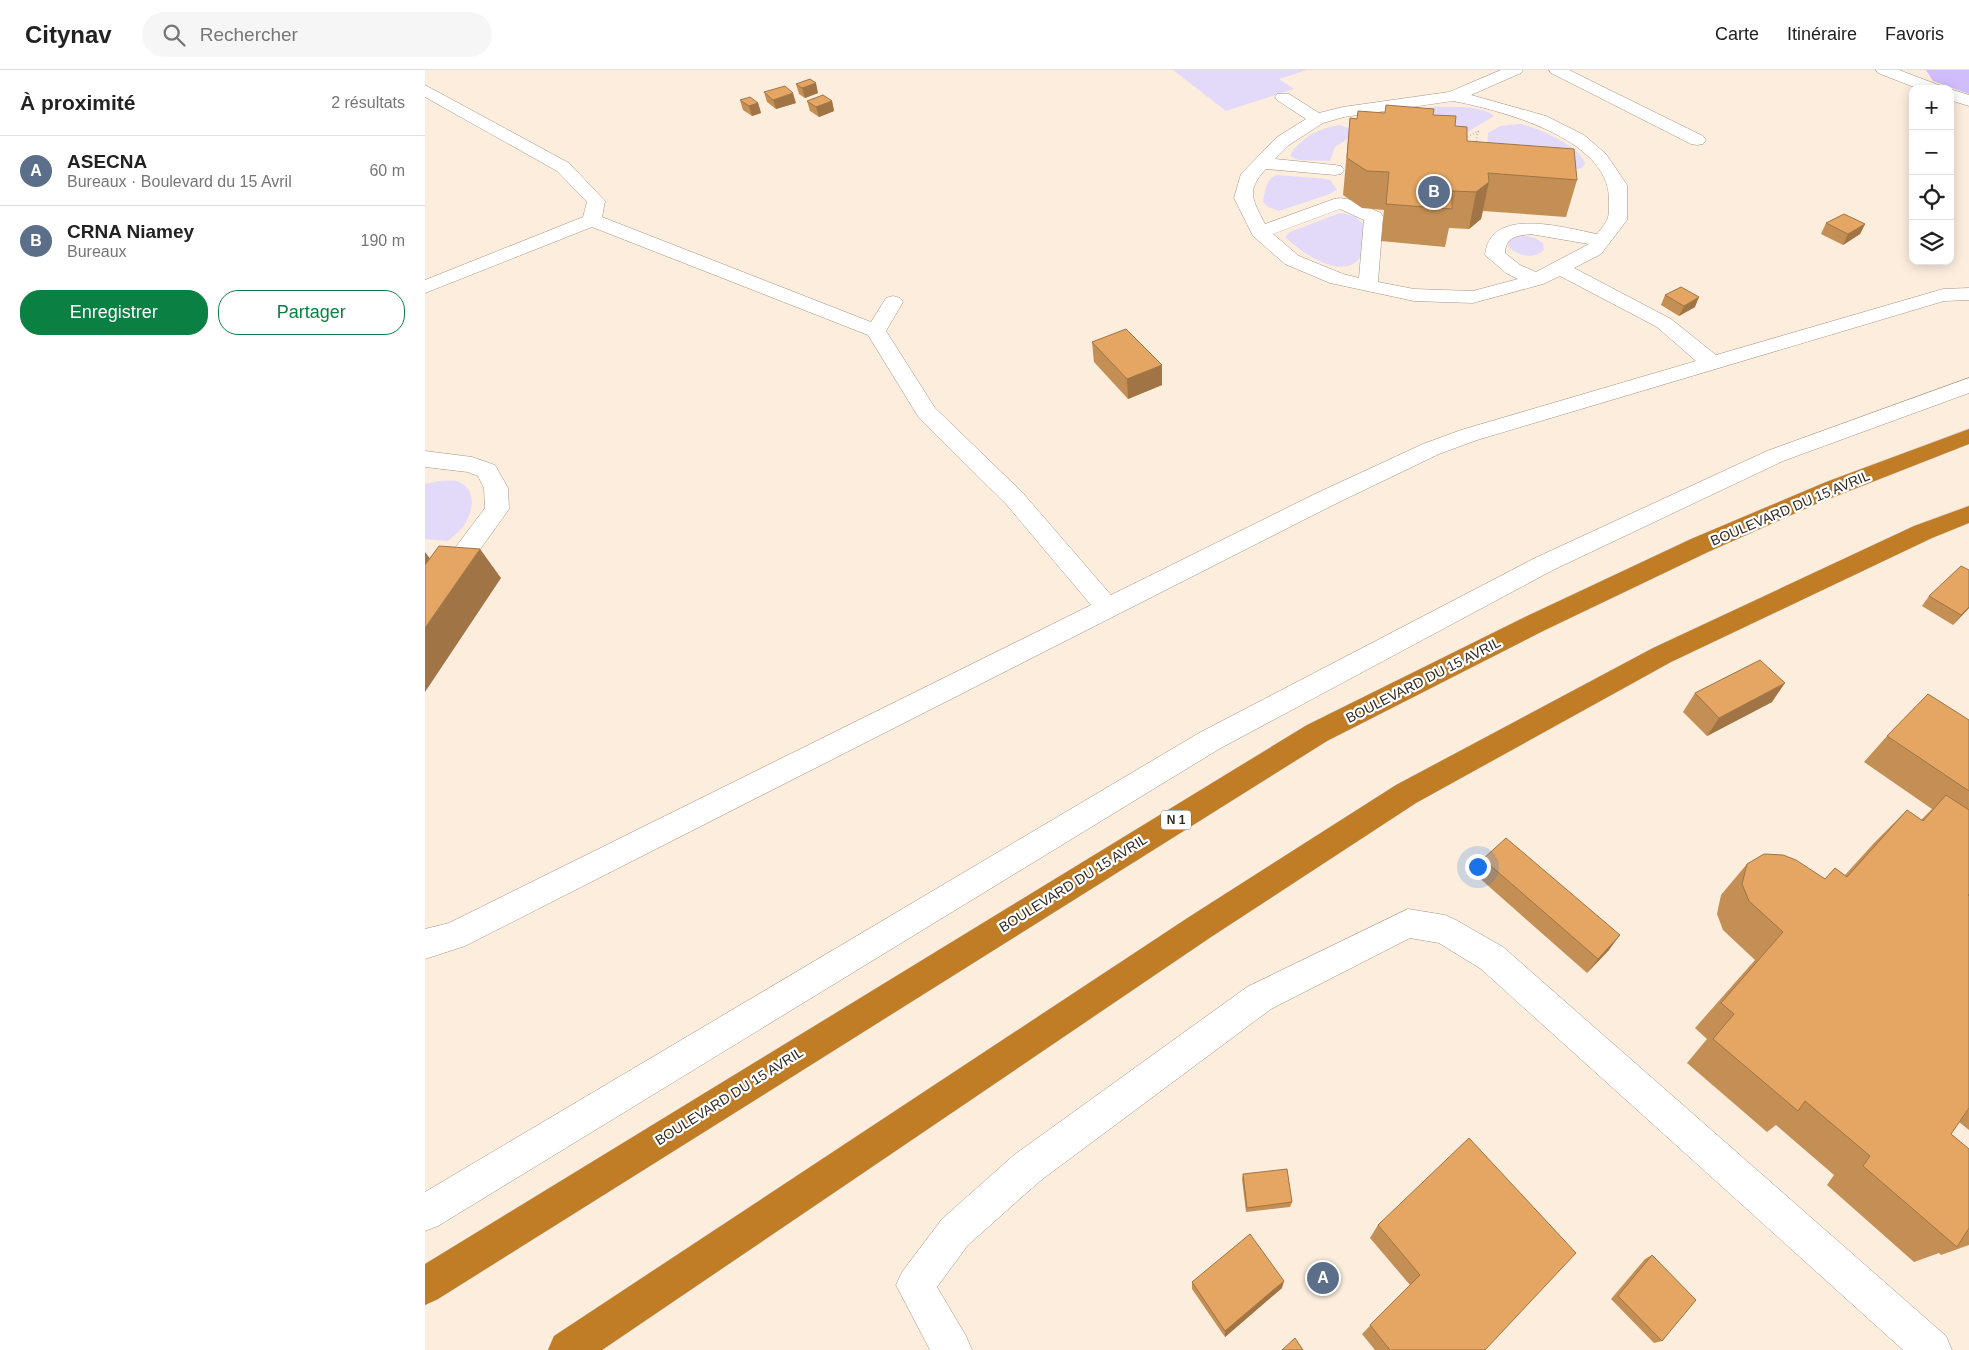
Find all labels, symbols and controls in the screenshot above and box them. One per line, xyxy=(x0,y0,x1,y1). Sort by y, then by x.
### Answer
search box xyxy=(142,12,492,57)
text: Citynav xyxy=(25,21,112,48)
icon: search xyxy=(160,21,188,49)
text: Rechercher xyxy=(200,24,298,45)
text: Carte xyxy=(1715,24,1759,44)
text: Itinéraire xyxy=(1787,24,1857,44)
text: Favoris xyxy=(1885,24,1944,44)
map controls xyxy=(1909,85,1954,265)
button: + xyxy=(1909,85,1954,130)
text: À proximité xyxy=(20,91,136,114)
text: 2 résultats xyxy=(331,94,405,111)
button: − xyxy=(1909,130,1954,175)
text: ASECNA xyxy=(67,151,147,172)
text: A xyxy=(30,162,42,179)
text: 60 m xyxy=(369,162,405,179)
text: Bureaux · Boulevard du 15 Avril xyxy=(67,173,292,190)
pin: B xyxy=(1418,173,1450,211)
button: locate xyxy=(1909,175,1954,220)
button: layers xyxy=(1909,220,1954,265)
text: CRNA Niamey xyxy=(67,221,194,242)
text: B xyxy=(30,232,42,249)
text: 190 m xyxy=(361,232,405,249)
text: Bureaux xyxy=(67,243,127,260)
button: Enregistrer xyxy=(20,290,208,335)
button: Partager xyxy=(218,290,405,335)
street label: BOULEVARD DU 15 AVRIL xyxy=(1708,467,1872,549)
street label: BOULEVARD DU 15 AVRIL xyxy=(1343,634,1503,726)
road number: N 1 xyxy=(1161,810,1191,830)
street label: BOULEVARD DU 15 AVRIL xyxy=(996,831,1150,935)
your location xyxy=(1465,854,1491,880)
street label: BOULEVARD DU 15 AVRIL xyxy=(652,1044,806,1148)
pin: A xyxy=(1307,1259,1339,1297)

